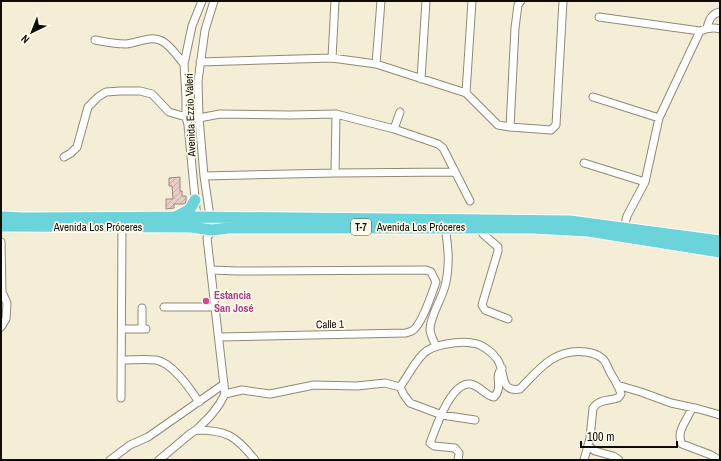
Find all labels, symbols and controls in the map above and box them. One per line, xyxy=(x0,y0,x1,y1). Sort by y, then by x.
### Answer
north arrow xyxy=(12,12,52,52)
text: N xyxy=(18,32,32,47)
street label: Avenida Ezzio Valeri xyxy=(182,73,198,158)
road number: T-7 xyxy=(351,219,371,235)
street label: Avenida Los Próceres xyxy=(53,220,143,234)
street label: Avenida Los Próceres xyxy=(376,220,466,234)
place label: Estancia San José xyxy=(214,288,254,315)
marker: Estancia San José xyxy=(201,296,211,306)
street label: Calle 1 xyxy=(316,317,344,331)
scale bar xyxy=(581,423,677,449)
text: 100 m xyxy=(587,429,614,445)

